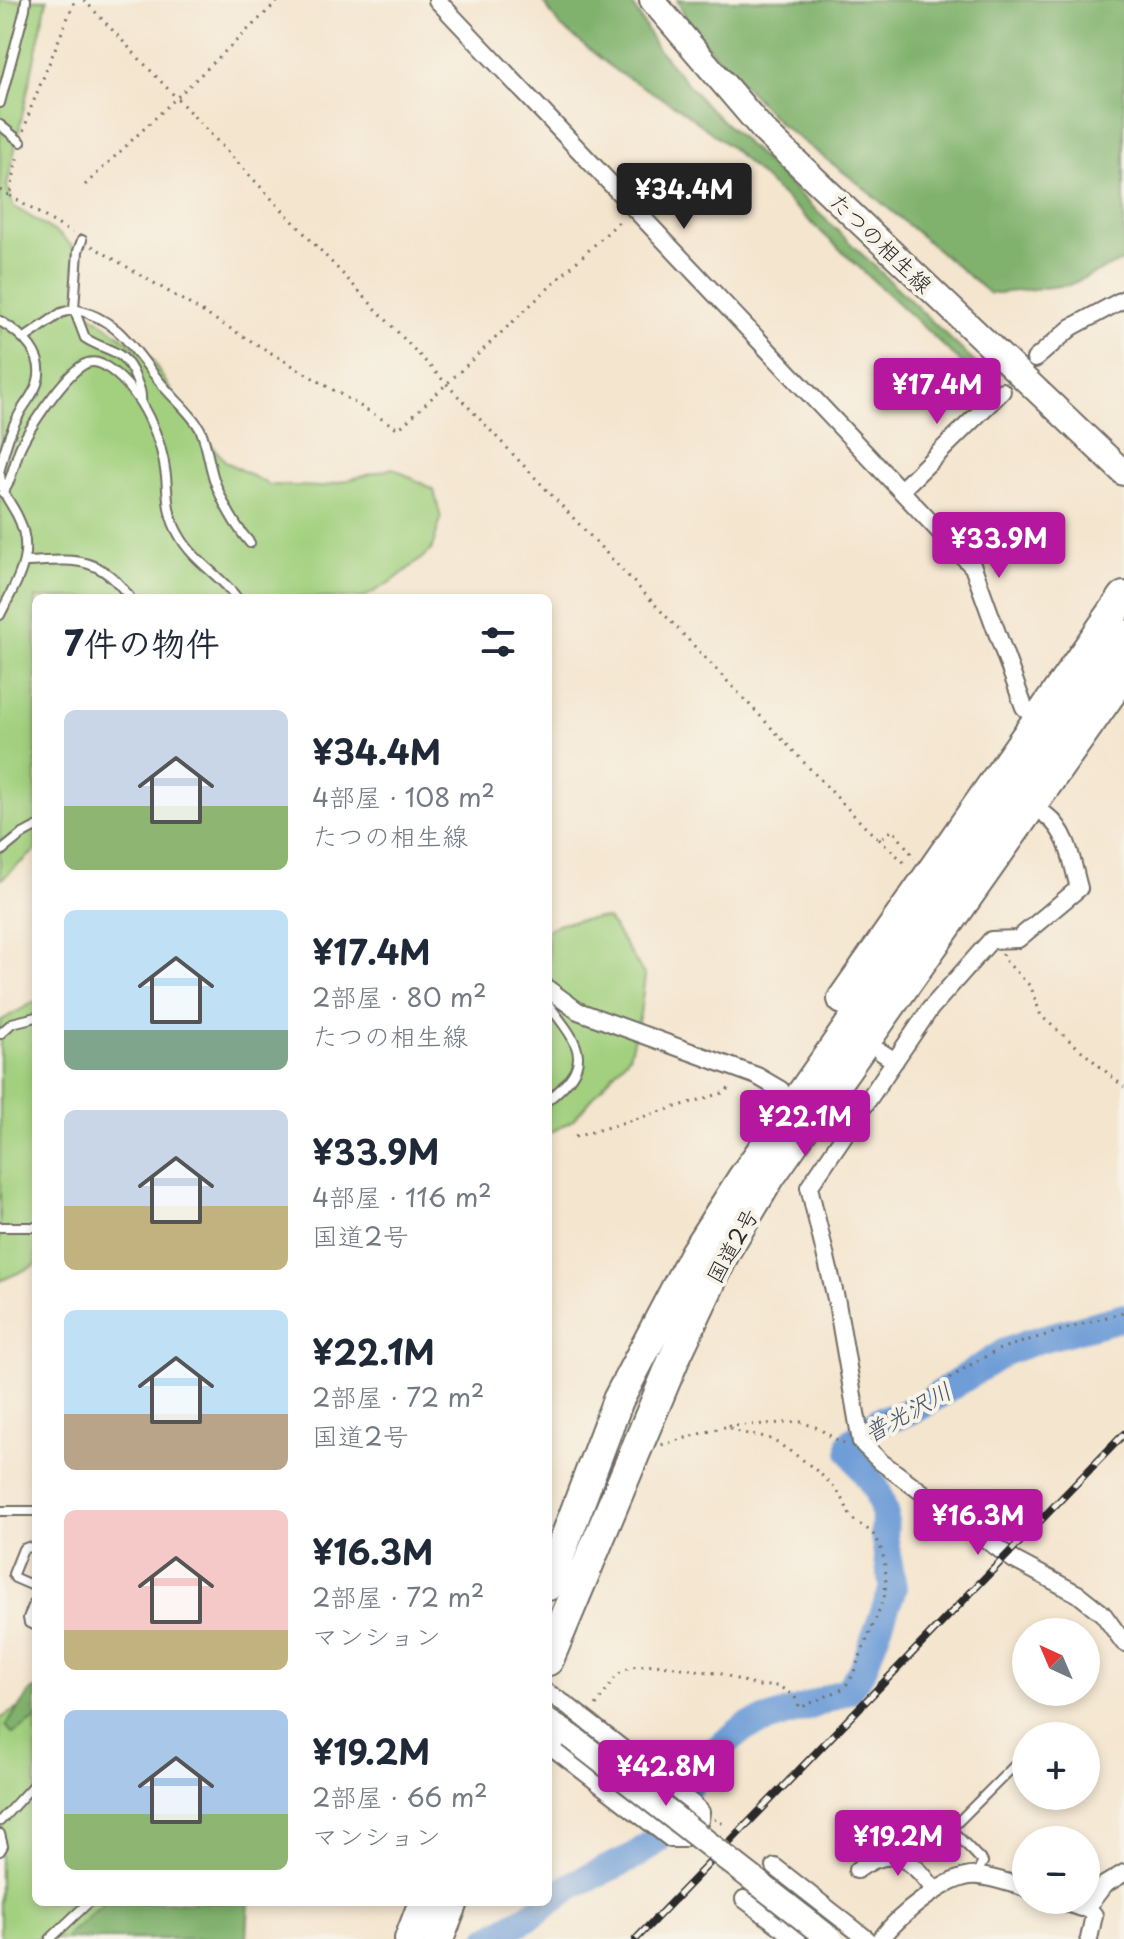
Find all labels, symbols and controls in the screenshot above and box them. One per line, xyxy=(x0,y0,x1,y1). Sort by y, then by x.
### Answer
pin: ¥34.4M xyxy=(619,163,749,231)
text: ¥34.4M xyxy=(635,169,733,208)
street label: たつの相生線 xyxy=(823,184,941,300)
pin: ¥17.4M xyxy=(872,358,1002,426)
text: ¥17.4M xyxy=(892,364,982,403)
pin: ¥33.9M xyxy=(934,512,1064,580)
text: ¥33.9M xyxy=(950,518,1048,557)
text: 7件の物件 xyxy=(64,616,220,668)
icon: filters xyxy=(476,620,520,664)
text: ¥34.4M xyxy=(312,725,441,777)
icon: home xyxy=(128,742,224,838)
text: 4部屋 · 108 m² xyxy=(312,777,495,816)
text: たつの相生線 xyxy=(312,816,468,855)
text: ¥17.4M xyxy=(312,925,431,977)
icon: home xyxy=(128,942,224,1038)
text: 2部屋 · 80 m² xyxy=(312,977,487,1016)
text: たつの相生線 xyxy=(312,1016,468,1055)
pin: ¥22.1M xyxy=(740,1090,870,1158)
text: ¥22.1M xyxy=(758,1096,852,1135)
text: ¥33.9M xyxy=(312,1125,439,1177)
icon: home xyxy=(128,1142,224,1238)
text: 4部屋 · 116 m² xyxy=(312,1177,492,1216)
street label: 国道2号 xyxy=(697,1201,765,1289)
text: 国道2号 xyxy=(312,1216,408,1255)
text: ¥22.1M xyxy=(312,1325,435,1377)
icon: home xyxy=(128,1342,224,1438)
water label: 普光沢川 xyxy=(856,1372,958,1450)
text: 2部屋 · 72 m² xyxy=(312,1377,484,1416)
text: 国道2号 xyxy=(312,1416,408,1455)
pin: ¥16.3M xyxy=(913,1489,1043,1557)
text: ¥16.3M xyxy=(932,1495,1024,1534)
text: ¥16.3M xyxy=(312,1525,433,1577)
icon: home xyxy=(128,1542,224,1638)
text: 2部屋 · 72 m² xyxy=(312,1577,484,1616)
text: マンション xyxy=(312,1616,441,1655)
north arrow xyxy=(1012,1618,1100,1706)
map controls xyxy=(1012,1618,1100,1914)
button: + xyxy=(1012,1722,1100,1810)
text: ¥19.2M xyxy=(312,1725,430,1777)
pin: ¥42.8M xyxy=(601,1740,731,1808)
icon: home xyxy=(128,1742,224,1838)
text: ¥42.8M xyxy=(616,1746,716,1785)
text: 2部屋 · 66 m² xyxy=(312,1777,488,1816)
pin: ¥19.2M xyxy=(833,1810,963,1878)
text: マンション xyxy=(312,1816,441,1855)
text: ¥19.2M xyxy=(853,1816,943,1855)
button: − xyxy=(1012,1826,1100,1914)

